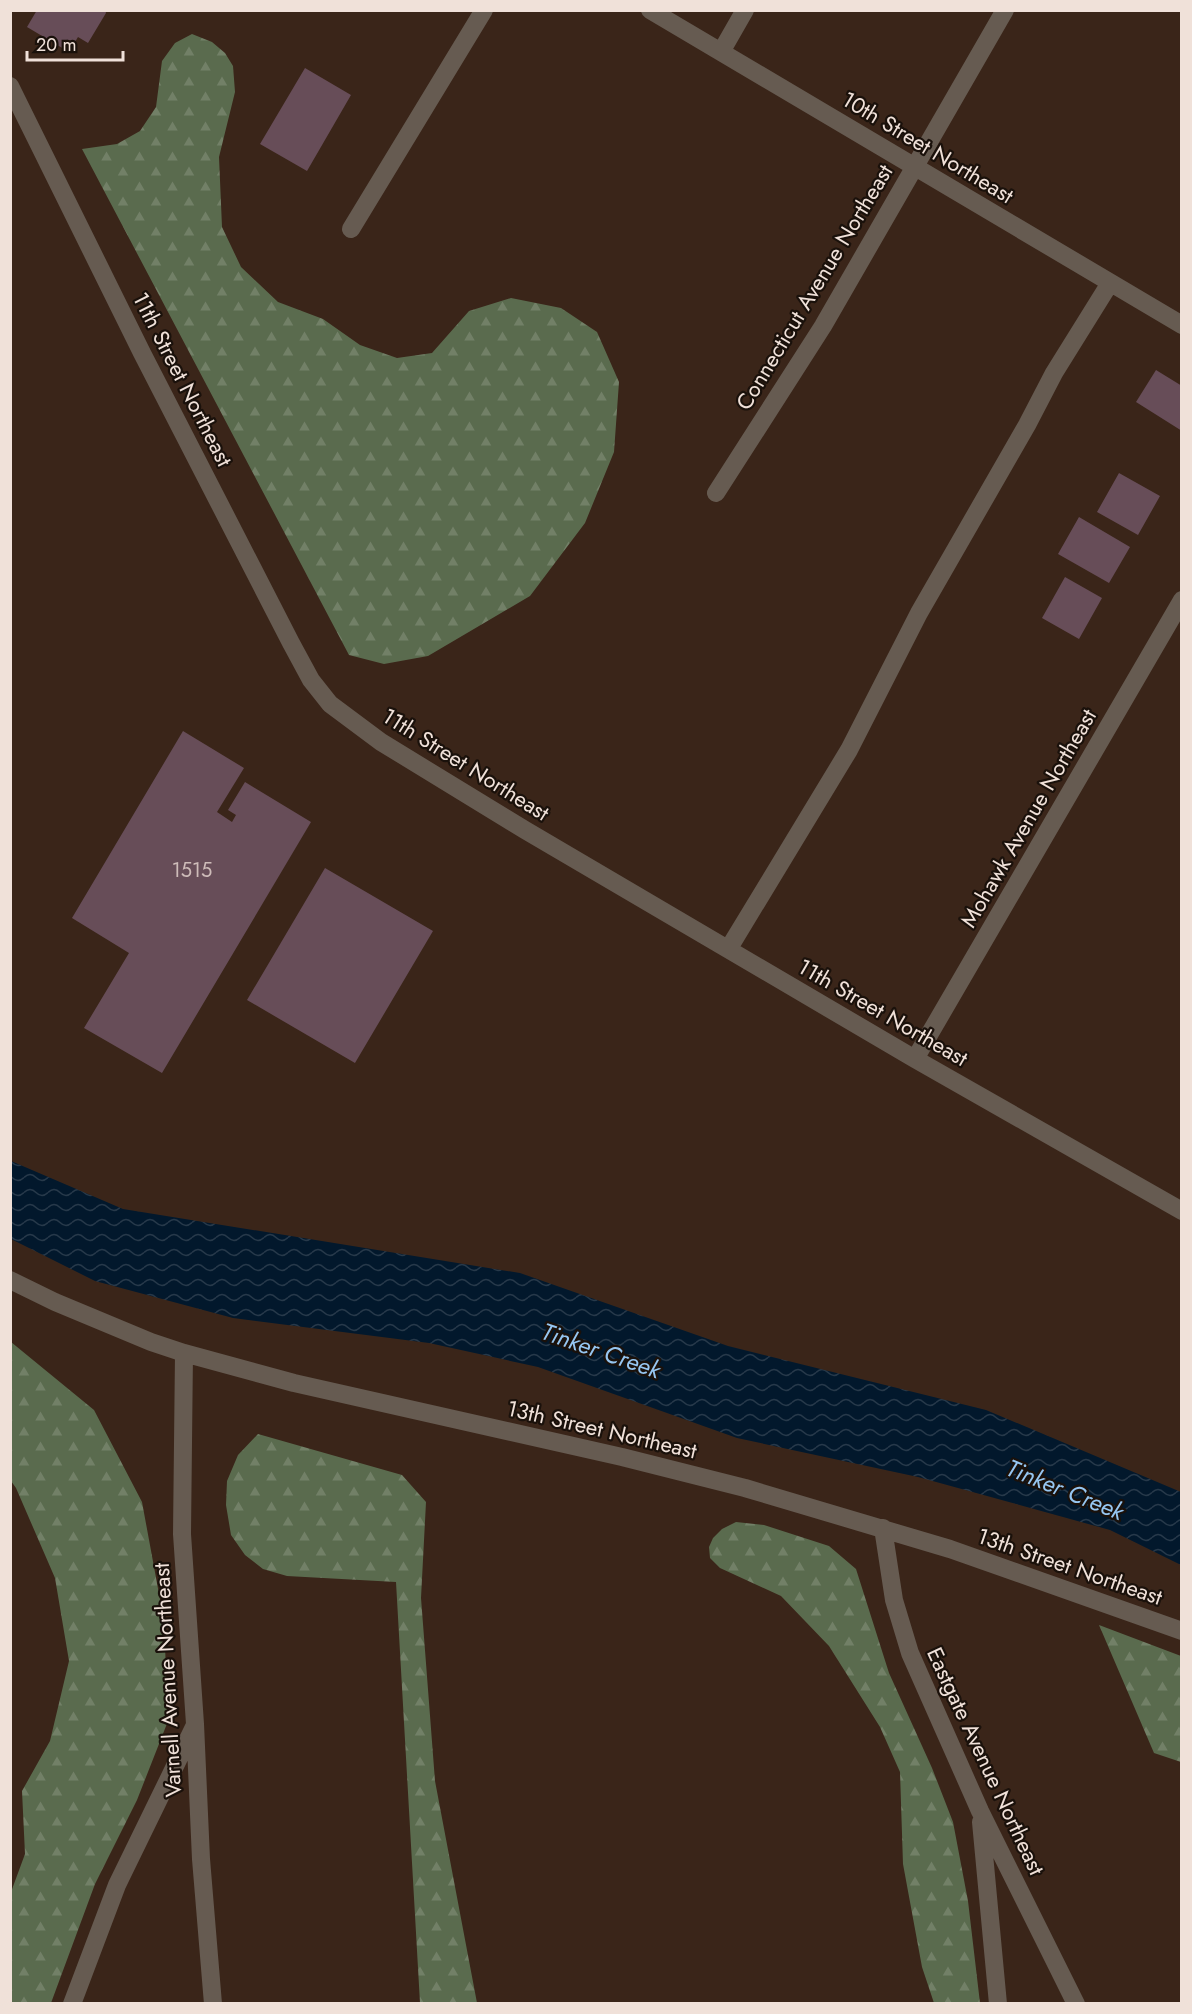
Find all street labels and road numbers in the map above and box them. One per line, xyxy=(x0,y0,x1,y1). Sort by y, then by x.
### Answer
street label: 10th Street Northeast xyxy=(836,83,1020,211)
street label: Connecticut Avenue Northeast xyxy=(728,157,901,416)
street label: 11th Street Northeast xyxy=(125,286,241,472)
street label: 11th Street Northeast xyxy=(376,700,556,829)
street label: Mohawk Avenue Northeast xyxy=(952,702,1104,933)
street label: 11th Street Northeast xyxy=(792,950,975,1074)
street label: 13th Street Northeast xyxy=(504,1392,701,1467)
street label: 13th Street Northeast xyxy=(973,1519,1168,1613)
street label: Varnell Avenue Northeast xyxy=(145,1561,189,1798)
street label: Eastgate Avenue Northeast xyxy=(919,1642,1053,1881)

